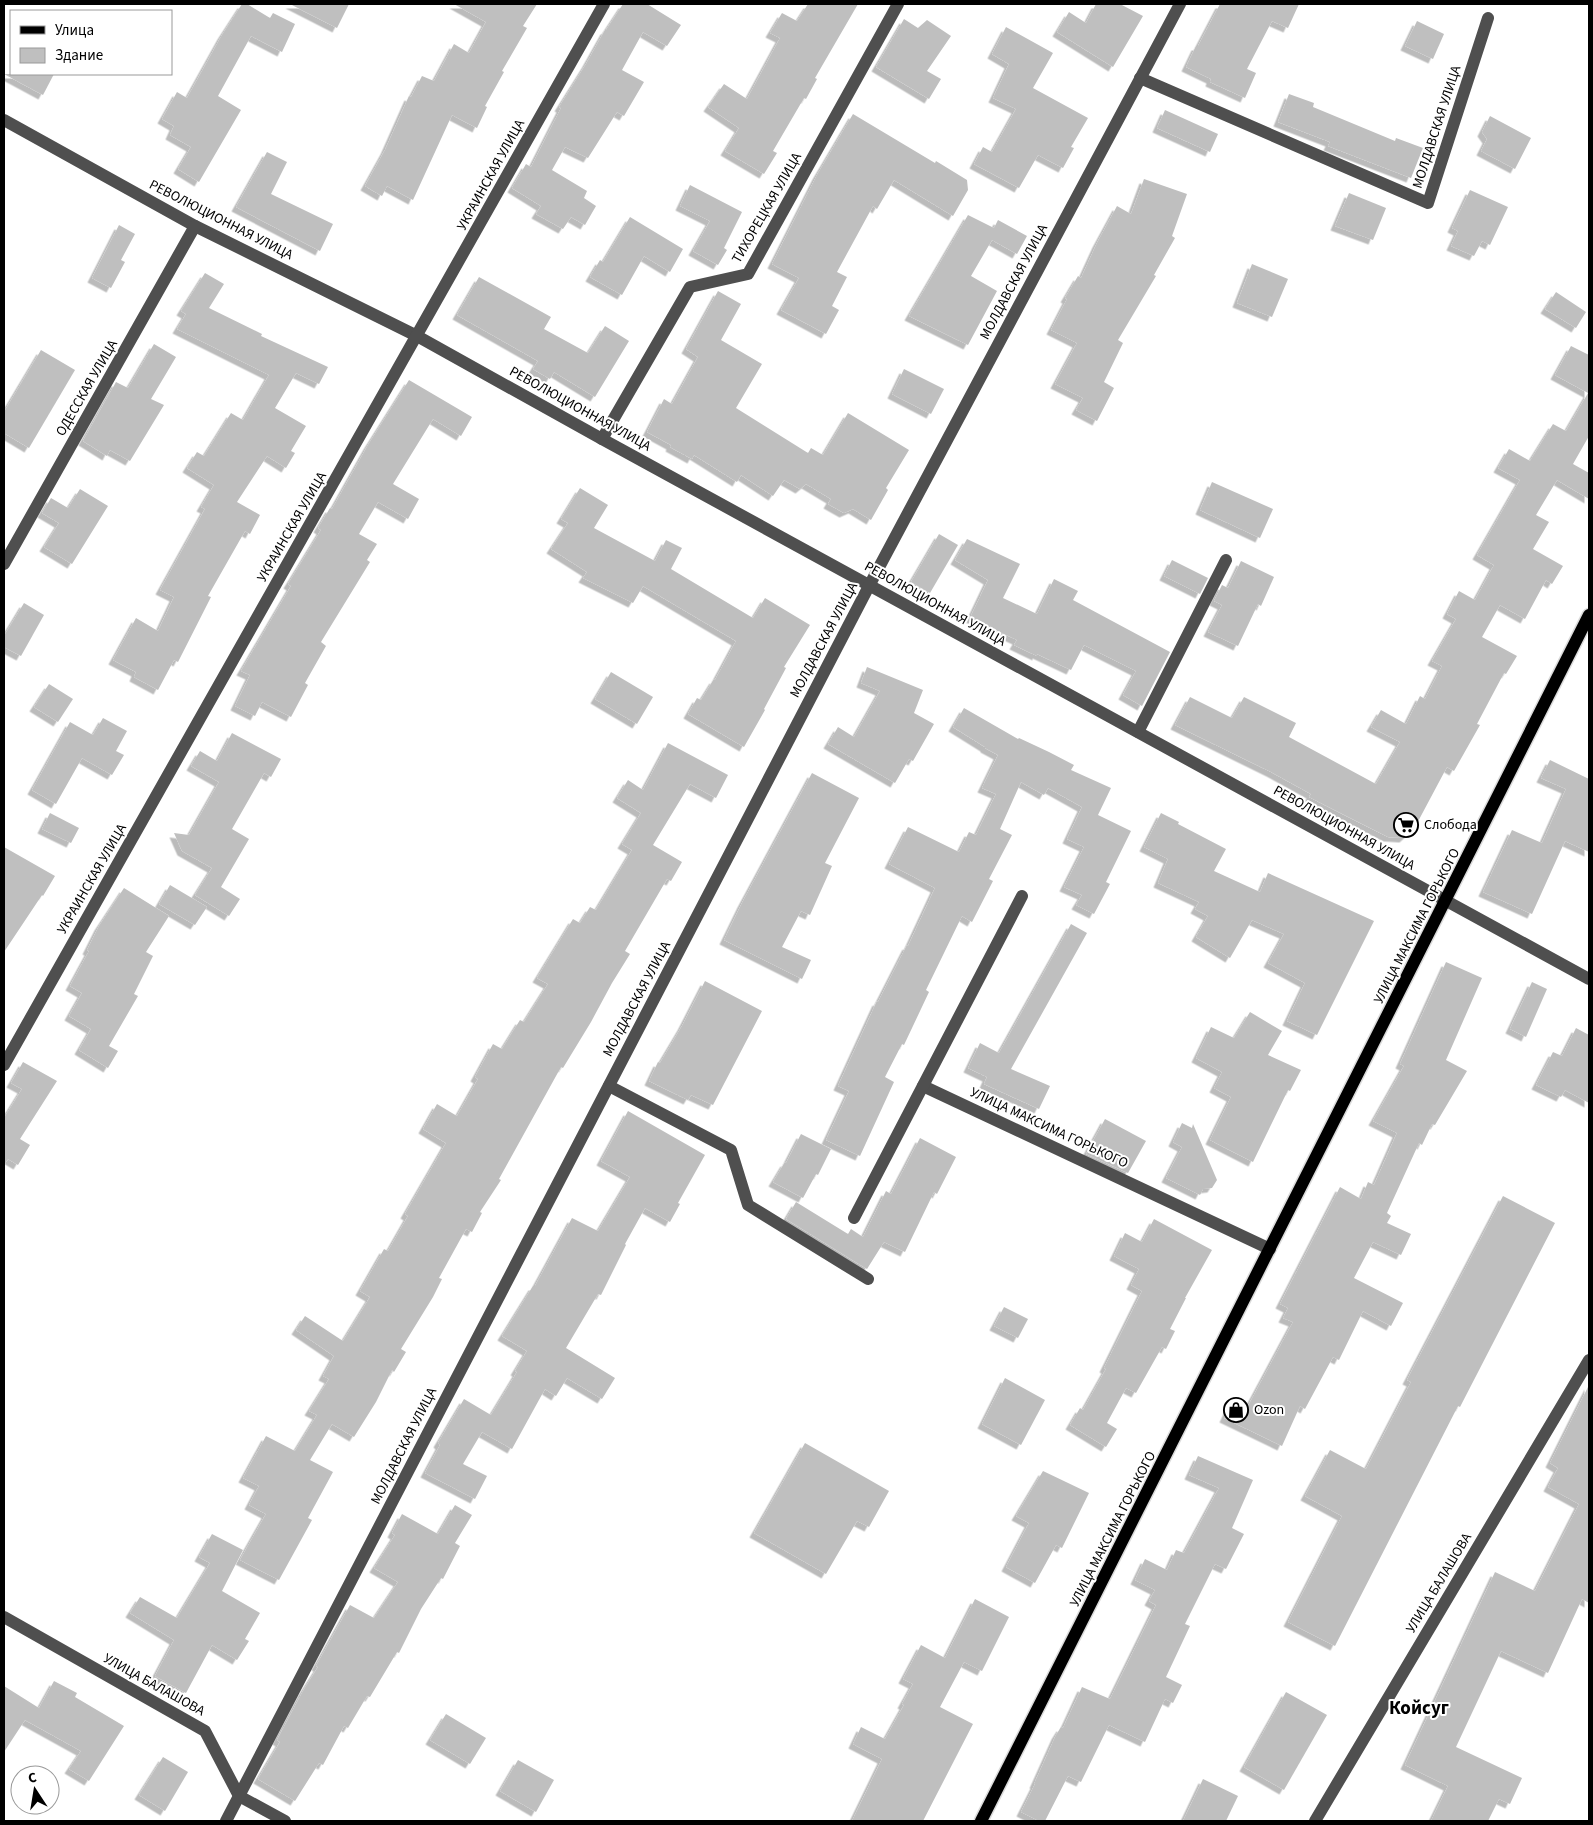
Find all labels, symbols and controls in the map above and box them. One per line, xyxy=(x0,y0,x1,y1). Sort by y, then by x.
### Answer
legend xyxy=(10,10,172,75)
text: Улица xyxy=(55,20,94,41)
text: Здание xyxy=(55,45,103,66)
street label: МОЛДАВСКАЯ УЛИЦА xyxy=(1408,62,1466,191)
street label: УКРАИНСКАЯ УЛИЦА xyxy=(452,116,530,234)
street label: ТИХОРЕЦКАЯ УЛИЦА xyxy=(727,149,807,267)
street label: РЕВОЛЮЦИОННАЯ УЛИЦА xyxy=(145,175,297,265)
street label: МОЛДАВСКАЯ УЛИЦА xyxy=(975,220,1053,343)
street label: ОДЕССКАЯ УЛИЦА xyxy=(51,336,123,440)
street label: РЕВОЛЮЦИОННАЯ УЛИЦА xyxy=(505,362,655,457)
street label: УКРАИНСКАЯ УЛИЦА xyxy=(252,468,332,586)
street label: РЕВОЛЮЦИОННАЯ УЛИЦА xyxy=(860,557,1010,652)
street label: МОЛДАВСКАЯ УЛИЦА xyxy=(785,578,863,701)
street label: РЕВОЛЮЦИОННАЯ УЛИЦА xyxy=(1269,781,1419,876)
supermarket icon: Слобода xyxy=(1393,812,1419,838)
place label: Слобода xyxy=(1424,815,1477,835)
street label: УКРАИНСКАЯ УЛИЦА xyxy=(52,820,132,938)
street label: УЛИЦА МАКСИМА ГОРЬКОГО xyxy=(1369,845,1465,1007)
street label: МОЛДАВСКАЯ УЛИЦА xyxy=(598,937,676,1060)
street label: УЛИЦА МАКСИМА ГОРЬКОГО xyxy=(967,1083,1131,1173)
street label: МОЛДАВСКАЯ УЛИЦА xyxy=(366,1384,442,1508)
shop icon: Ozon xyxy=(1223,1397,1249,1423)
place label: Ozon xyxy=(1254,1400,1284,1420)
street label: УЛИЦА МАКСИМА ГОРЬКОГО xyxy=(1065,1448,1161,1610)
street label: УЛИЦА БАЛАШОВА xyxy=(1401,1529,1477,1637)
street label: УЛИЦА БАЛАШОВА xyxy=(100,1649,209,1721)
district label: Койсуг xyxy=(1389,1695,1449,1722)
north arrow xyxy=(10,1765,60,1815)
text: С xyxy=(26,1768,39,1789)

